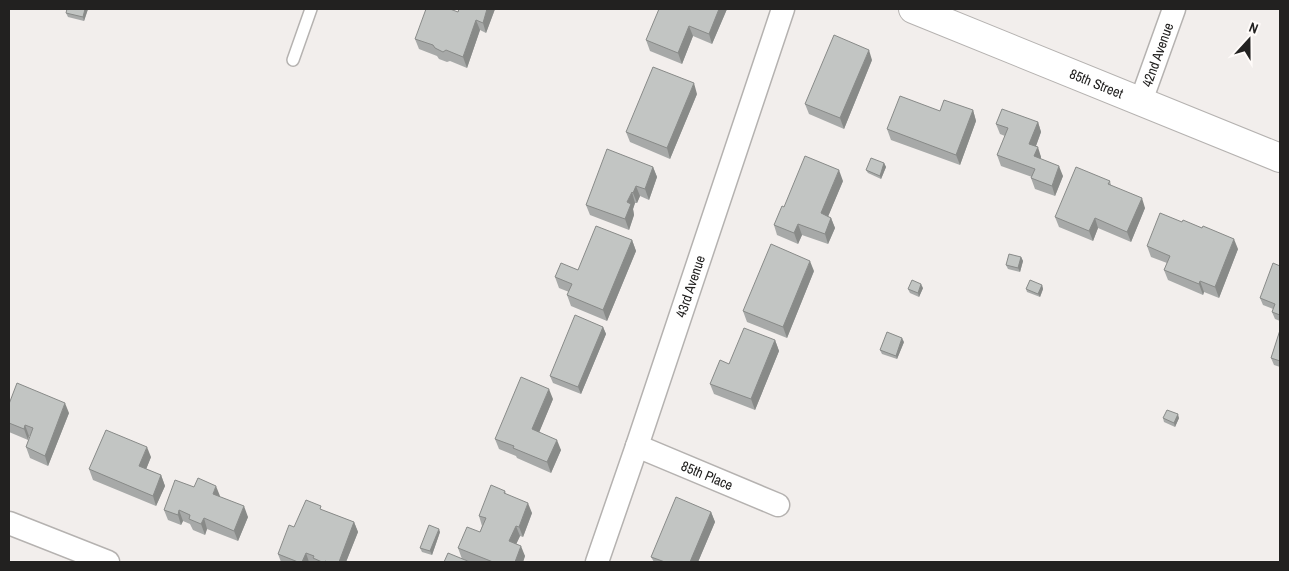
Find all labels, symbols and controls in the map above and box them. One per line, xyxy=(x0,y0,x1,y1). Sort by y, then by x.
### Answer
north arrow xyxy=(1224,15,1274,65)
text: N xyxy=(1247,18,1261,38)
street label: 42nd Avenue xyxy=(1138,20,1177,89)
street label: 85th Street xyxy=(1067,65,1126,102)
street label: 43rd Avenue xyxy=(672,253,709,320)
street label: 85th Place xyxy=(679,457,736,494)

